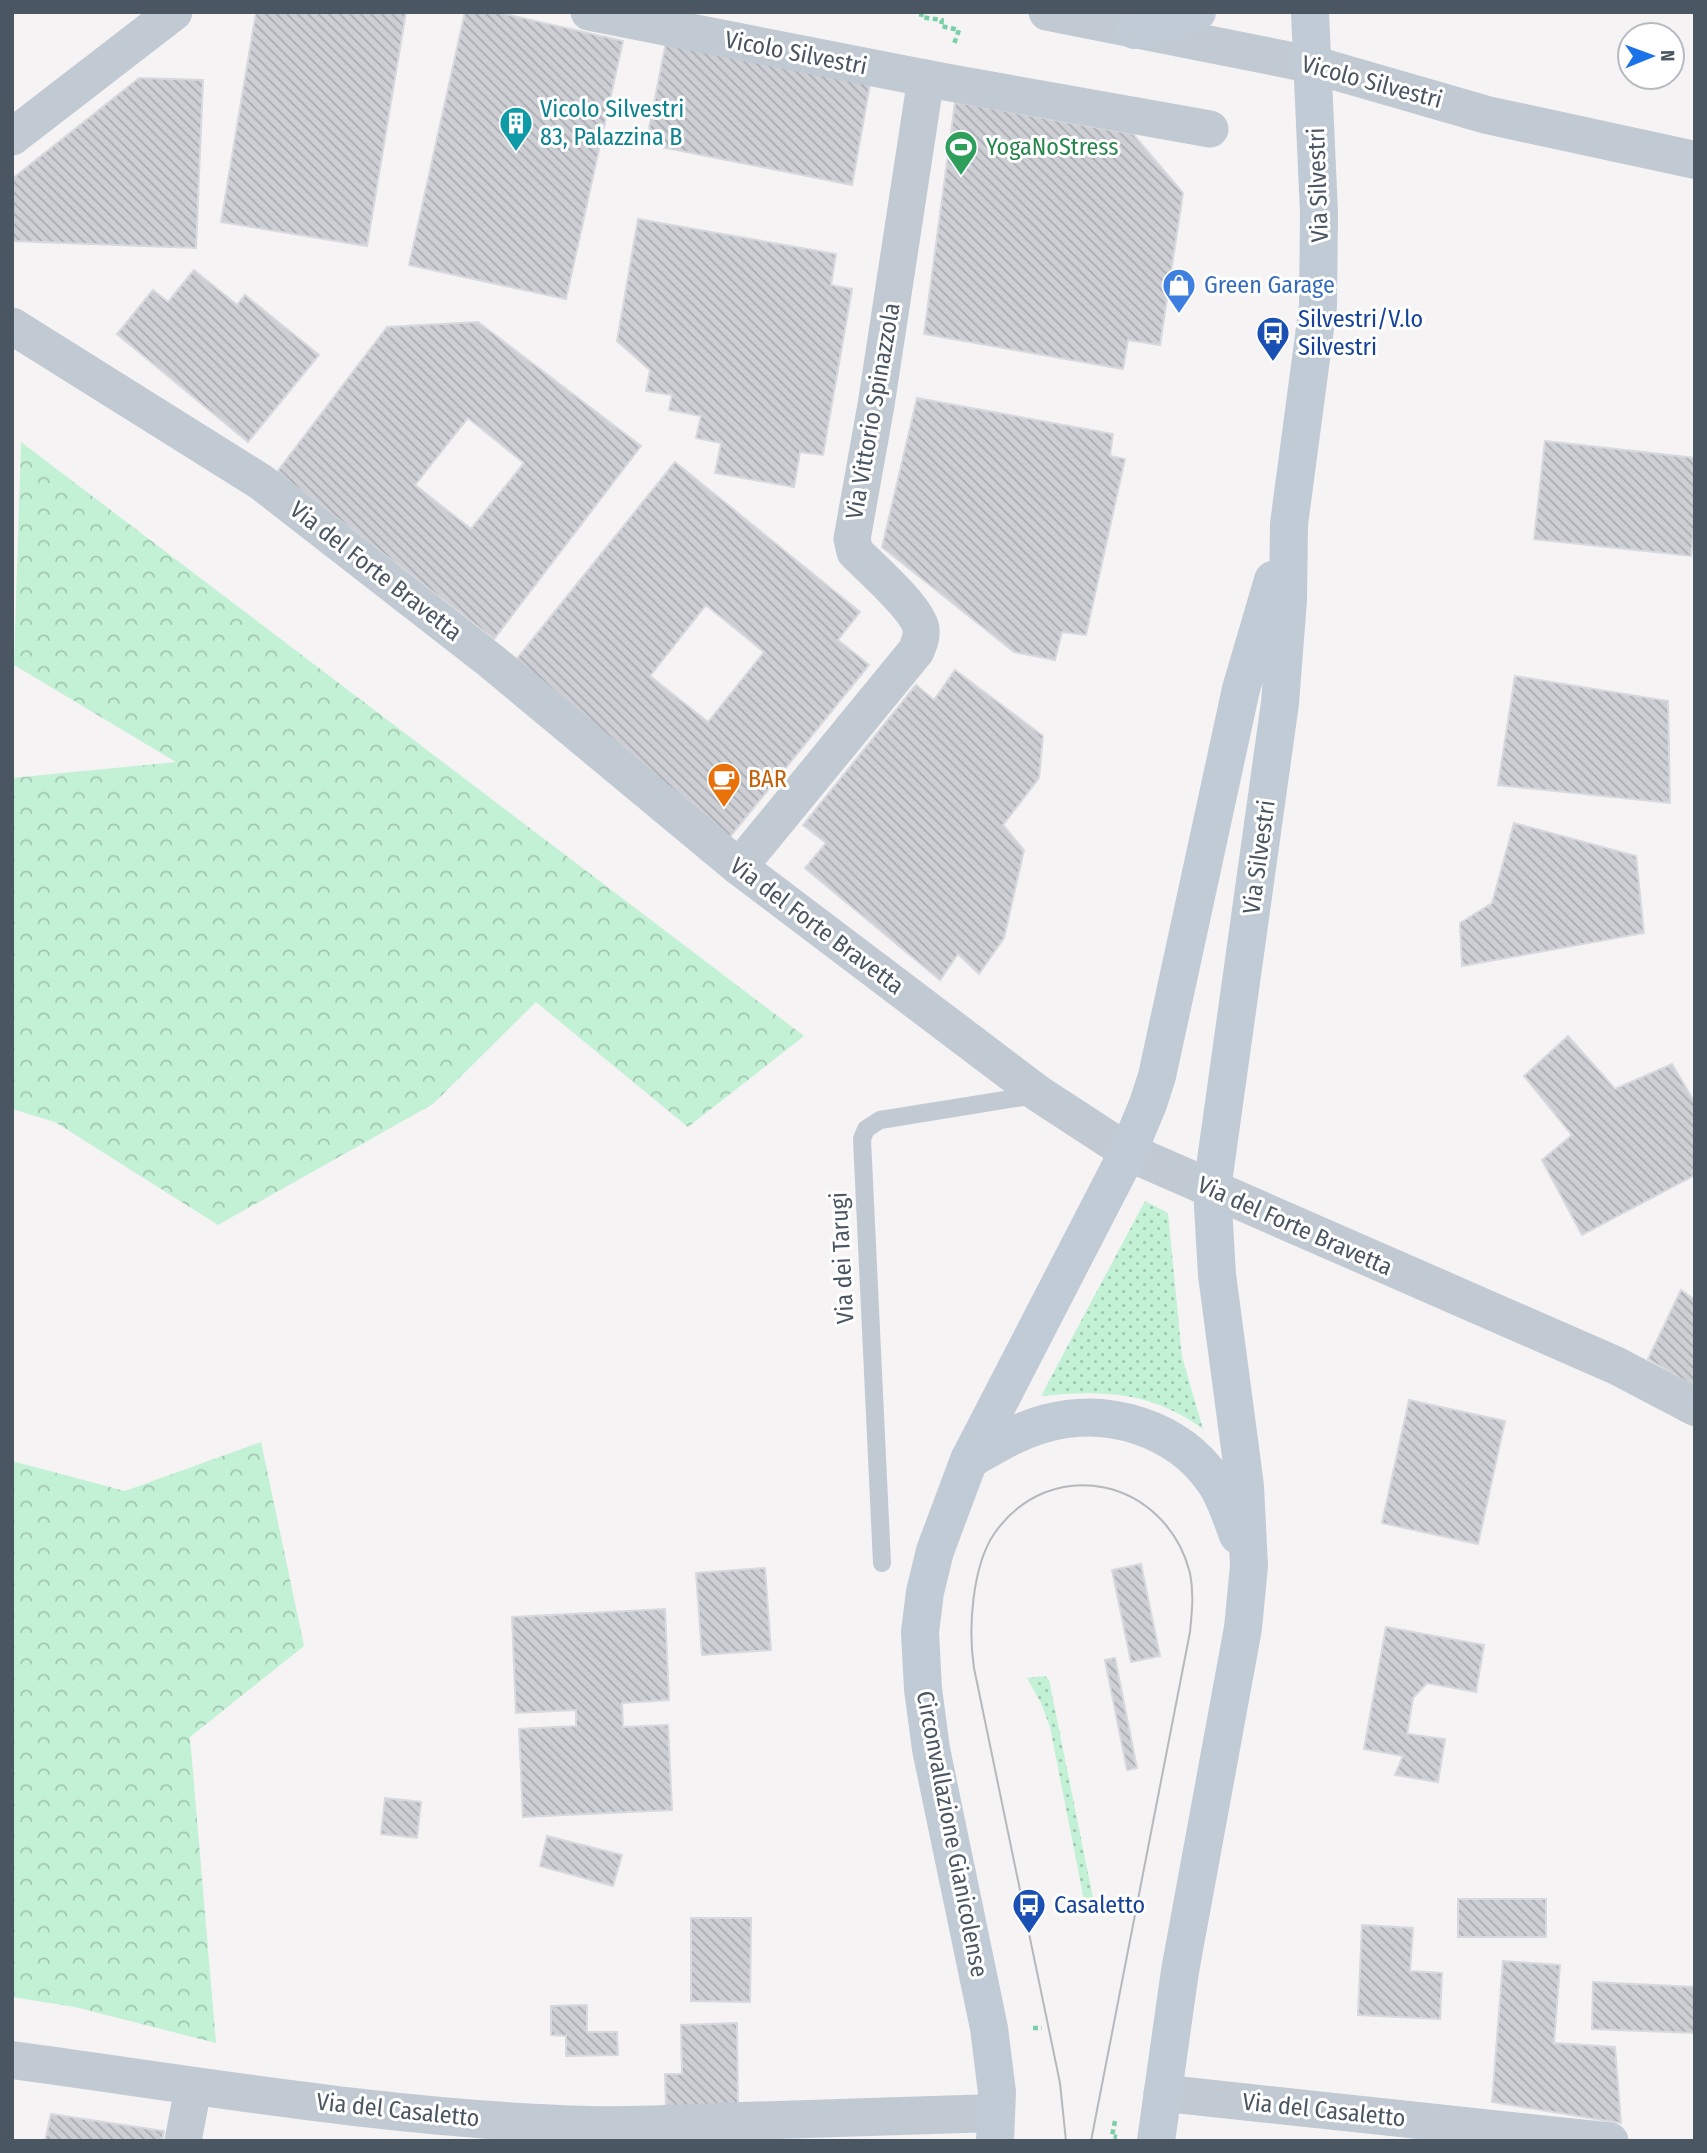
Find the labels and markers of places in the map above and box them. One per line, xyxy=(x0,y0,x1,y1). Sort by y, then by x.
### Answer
place label: Vicolo Silvestri 83, Palazzina B xyxy=(540,95,684,151)
building icon: Vicolo Silvestri 83, Palazzina B xyxy=(497,104,535,153)
sports icon: YogaNoStress xyxy=(942,128,980,177)
place label: YogaNoStress xyxy=(986,133,1119,161)
shop icon: Green Garage xyxy=(1160,266,1198,315)
place label: Green Garage xyxy=(1204,271,1335,299)
place label: Silvestri/V.lo Silvestri xyxy=(1298,305,1423,361)
bus stop icon: Silvestri/V.lo Silvestri xyxy=(1254,314,1292,363)
cafe icon: BAR xyxy=(705,760,743,809)
place label: BAR xyxy=(748,765,787,793)
bus stop icon: Casaletto xyxy=(1010,1886,1048,1935)
place label: Casaletto xyxy=(1054,1891,1145,1919)

